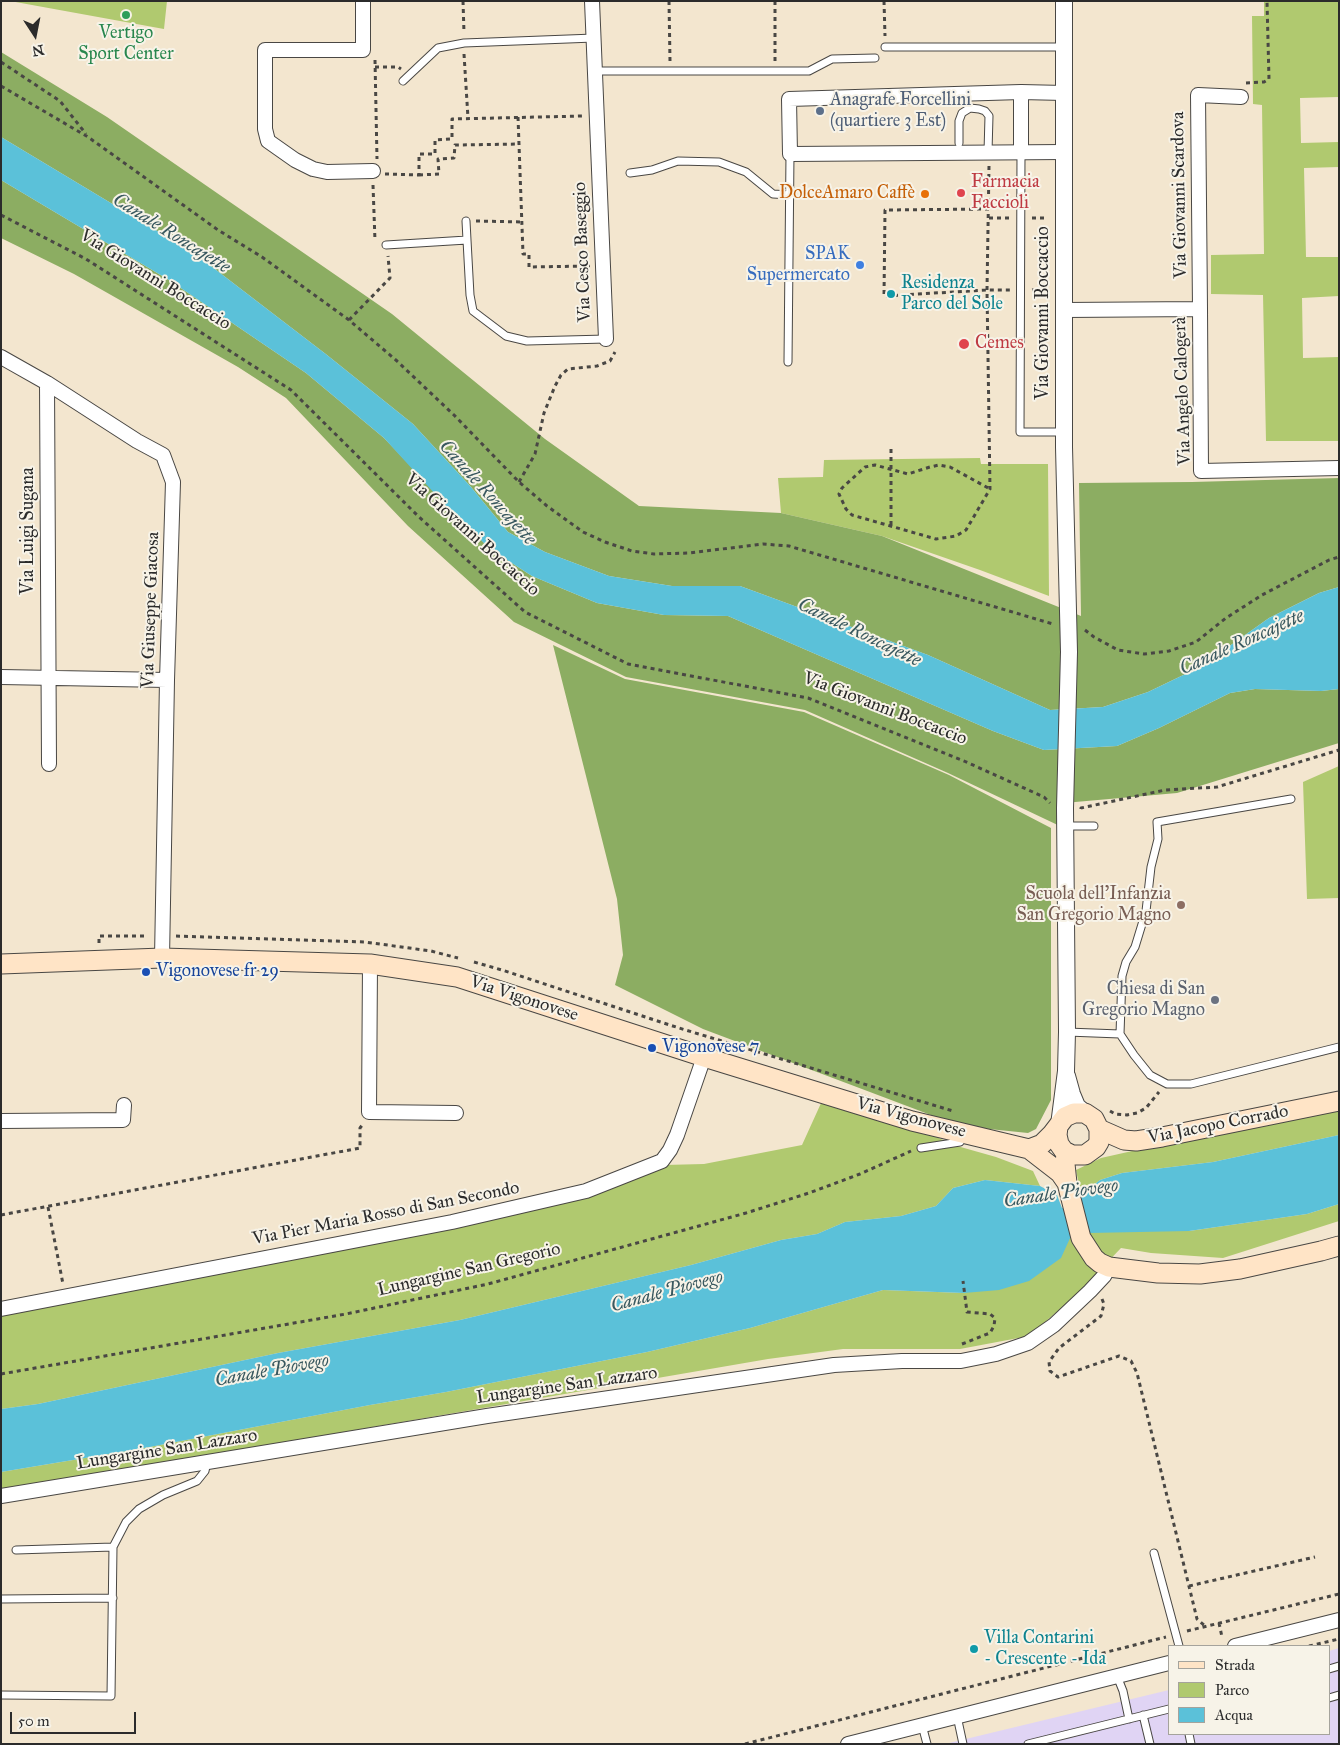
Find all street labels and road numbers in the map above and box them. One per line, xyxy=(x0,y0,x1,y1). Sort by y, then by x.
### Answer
street label: Via Giovanni Scardova xyxy=(1168,111,1192,279)
street label: Via Cesco Baseggio xyxy=(570,181,596,323)
street label: Via Giovanni Boccaccio xyxy=(76,225,234,335)
street label: Via Giovanni Boccaccio xyxy=(1033,226,1055,400)
street label: Via Angelo Calogerà xyxy=(1170,316,1196,466)
street label: Via Luigi Sugana xyxy=(18,467,40,595)
street label: Via Giovanni Boccaccio xyxy=(400,469,544,601)
street label: Via Giuseppe Giacosa xyxy=(137,531,165,689)
street label: Via Giovanni Boccaccio xyxy=(800,668,970,750)
street label: Via Vigonovese xyxy=(467,971,581,1027)
street label: Via Vigonovese xyxy=(854,1093,968,1143)
street label: Via Jacopo Corrado xyxy=(1146,1101,1290,1149)
street label: Via Pier Maria Rosso di San Secondo xyxy=(251,1177,521,1251)
street label: Lungargine San Gregorio xyxy=(375,1238,563,1302)
street label: Lungargine San Lazzaro xyxy=(475,1363,659,1409)
street label: Lungargine San Lazzaro xyxy=(75,1425,259,1475)

